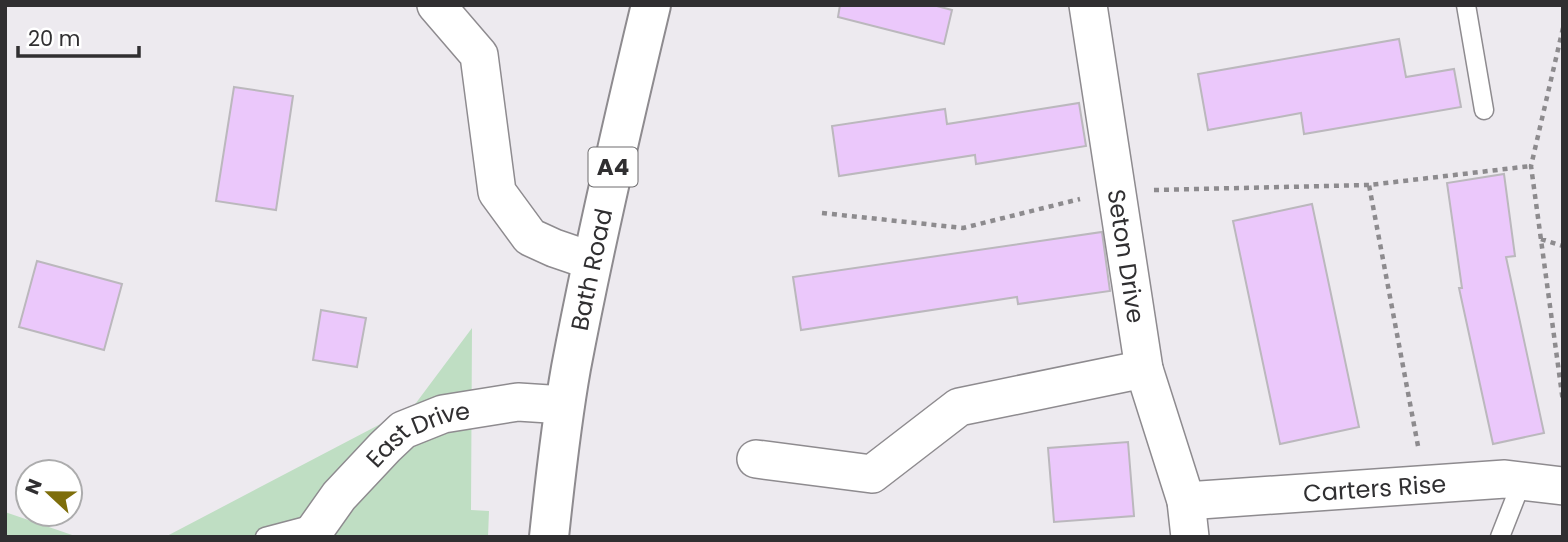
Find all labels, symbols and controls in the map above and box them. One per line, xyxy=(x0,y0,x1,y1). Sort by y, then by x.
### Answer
scale bar xyxy=(18,14,138,58)
text: 20 m xyxy=(28,24,81,53)
road number: A4 xyxy=(588,148,638,186)
street label: Seton Drive xyxy=(1100,187,1153,325)
street label: Bath Road xyxy=(562,205,620,333)
street label: East Drive xyxy=(358,393,472,474)
north arrow xyxy=(14,458,84,528)
street label: Carters Rise xyxy=(1302,467,1447,509)
text: N xyxy=(19,475,49,499)

